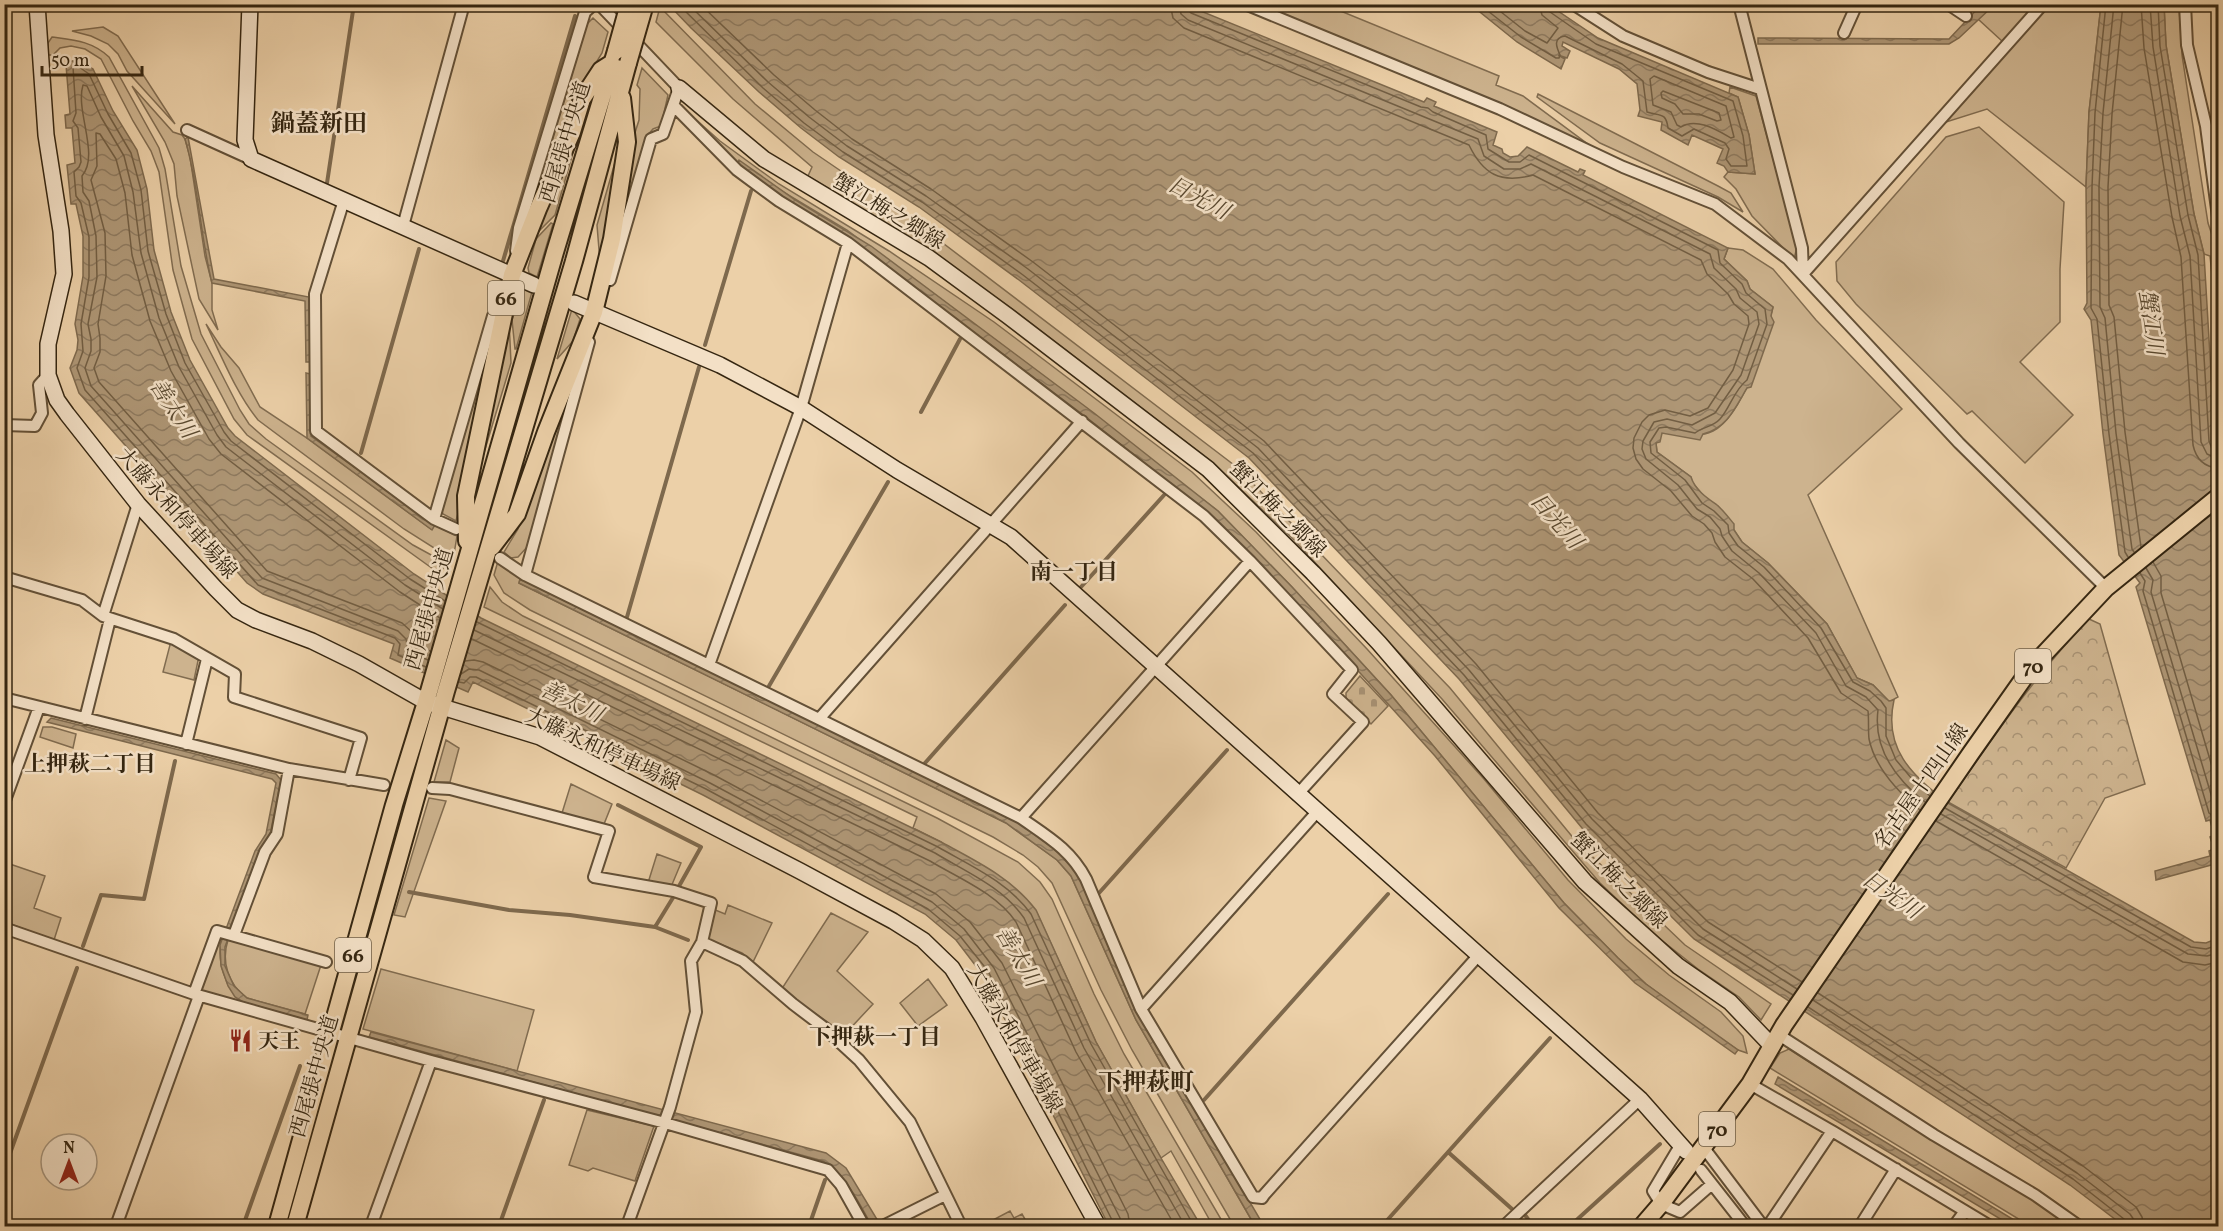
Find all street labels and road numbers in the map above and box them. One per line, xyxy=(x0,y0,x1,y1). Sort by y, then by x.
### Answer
street label: 西尾張中央道 xyxy=(534,78,599,207)
street label: 蟹江梅之郷線 xyxy=(827,167,950,257)
road number: 66 xyxy=(488,281,524,315)
street label: 大藤永和停車場線 xyxy=(109,442,243,586)
street label: 蟹江梅之郷線 xyxy=(1222,455,1332,565)
street label: 西尾張中央道 xyxy=(399,545,462,674)
road number: 70 xyxy=(2015,649,2051,683)
street label: 大藤永和停車場線 xyxy=(520,702,685,799)
street label: 名古屋十四山線 xyxy=(1868,718,1976,855)
street label: 蟹江梅之郷線 xyxy=(1563,826,1673,936)
road number: 66 xyxy=(335,938,371,972)
street label: 大藤永和停車場線 xyxy=(959,959,1068,1119)
street label: 西尾張中央道 xyxy=(284,1012,347,1141)
road number: 70 xyxy=(1699,1112,1735,1146)

